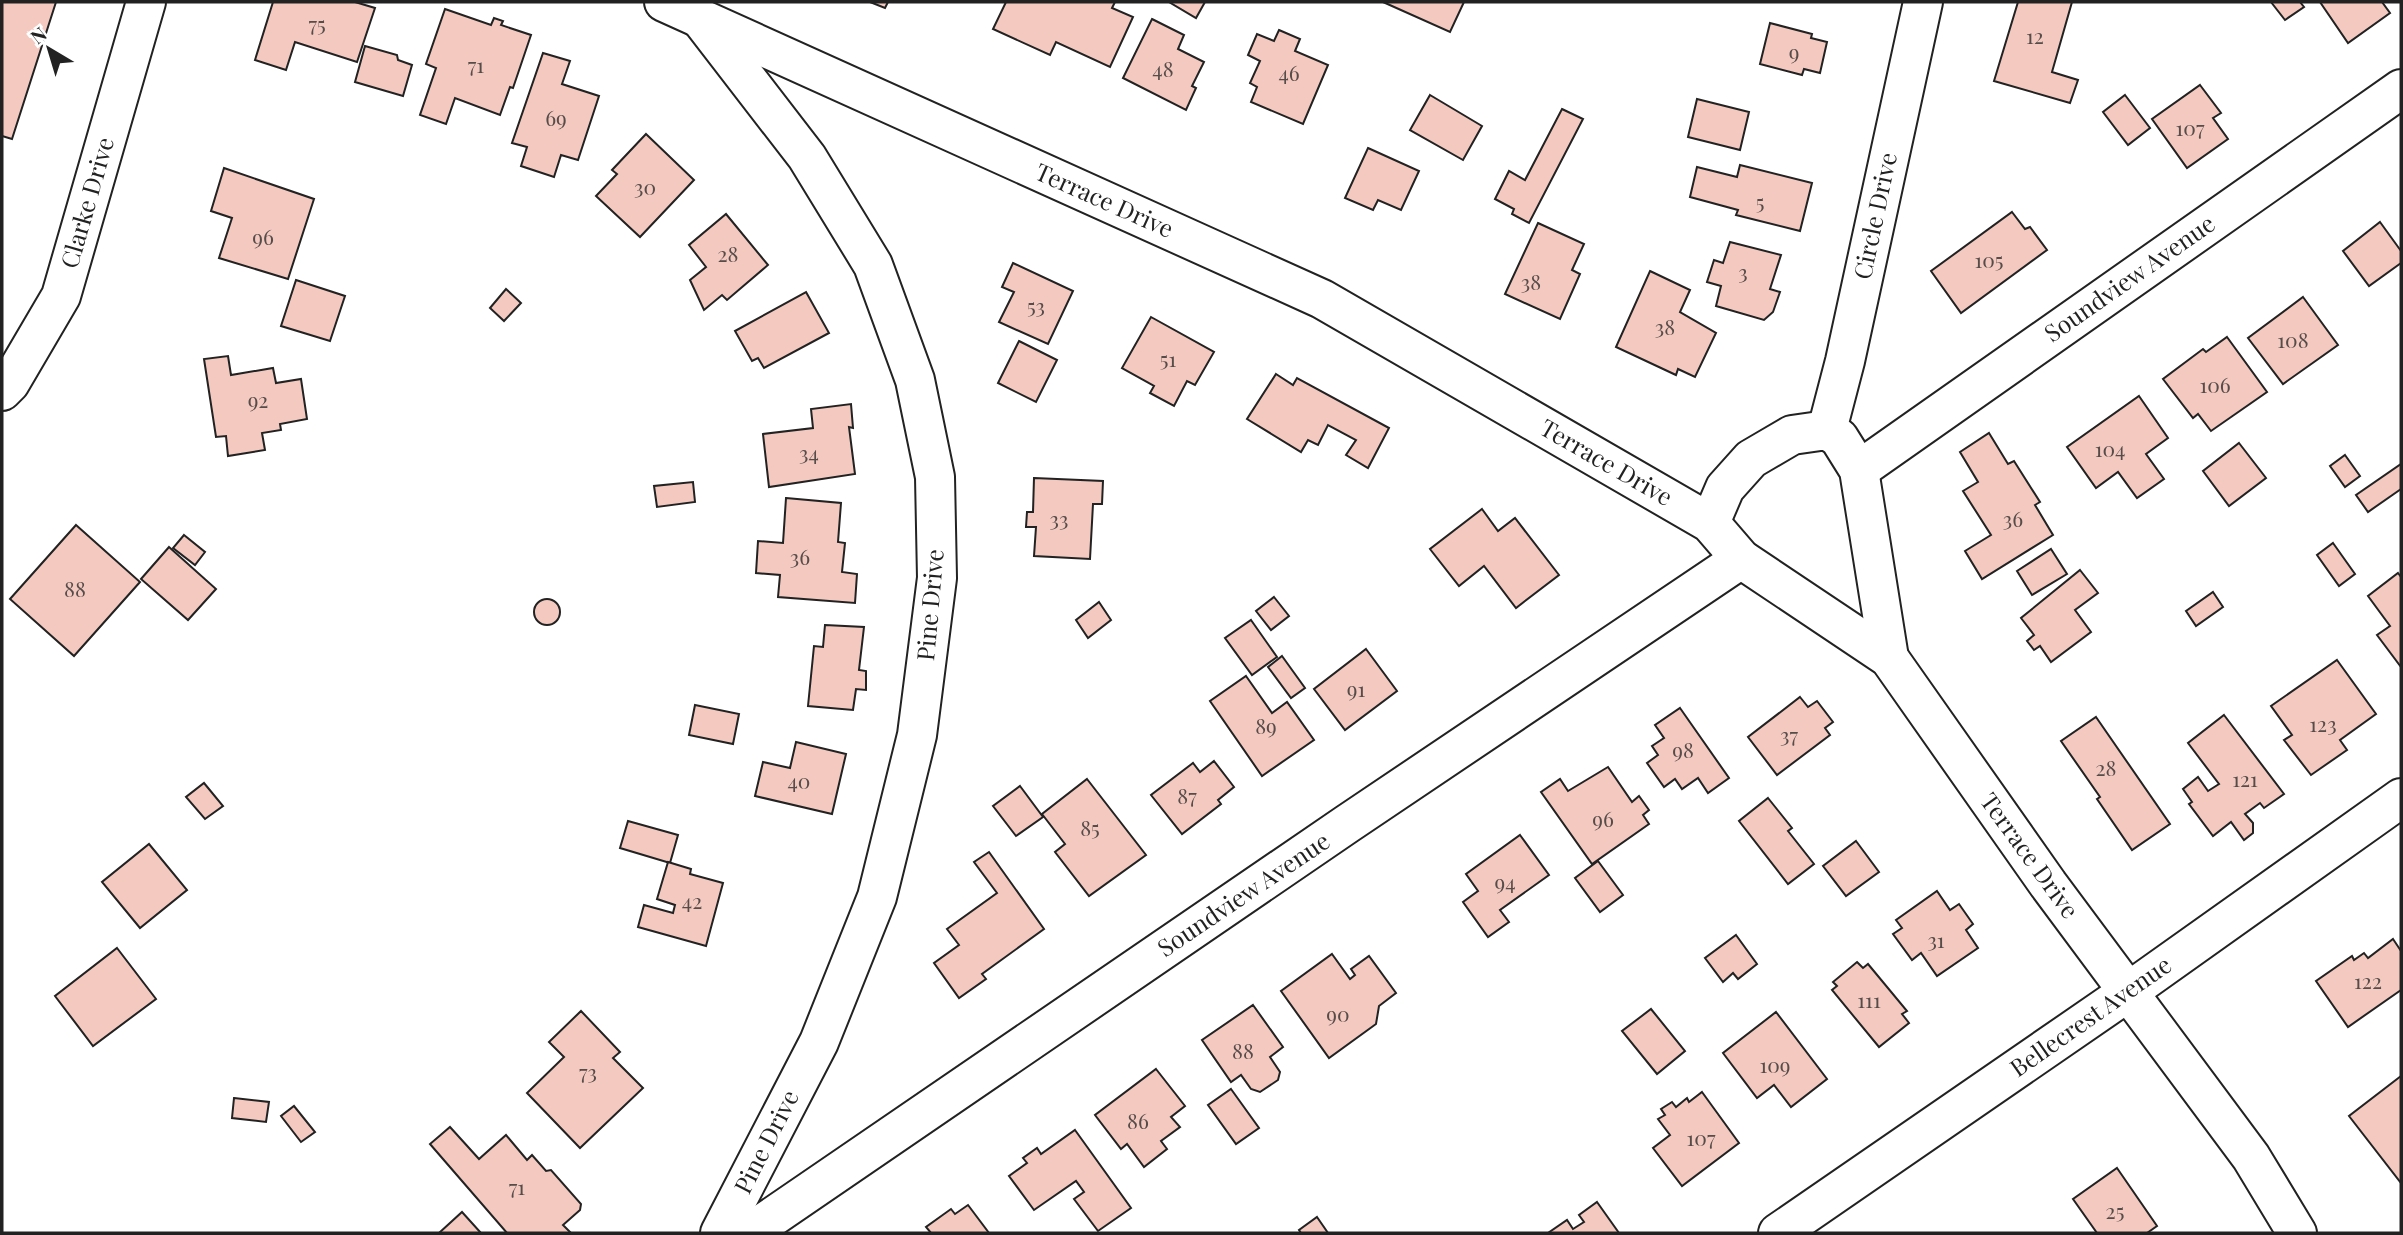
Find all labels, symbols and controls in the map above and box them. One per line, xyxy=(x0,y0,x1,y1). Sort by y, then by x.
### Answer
house number: 75 xyxy=(308,9,326,37)
north arrow xyxy=(14,14,84,84)
text: N xyxy=(25,20,52,49)
house number: 12 xyxy=(2026,21,2044,49)
house number: 9 xyxy=(1789,37,1799,65)
house number: 71 xyxy=(468,50,484,78)
house number: 48 xyxy=(1152,54,1174,82)
house number: 46 xyxy=(1278,58,1300,86)
house number: 69 xyxy=(545,103,567,131)
house number: 107 xyxy=(2176,113,2205,141)
street label: Clarke Drive xyxy=(52,133,120,272)
street label: Circle Drive xyxy=(1845,149,1903,282)
street label: Terrace Drive xyxy=(1031,154,1179,244)
house number: 30 xyxy=(634,172,656,200)
house number: 5 xyxy=(1756,187,1764,215)
street label: Soundview Avenue xyxy=(2037,207,2221,348)
house number: 96 xyxy=(252,222,274,250)
house number: 28 xyxy=(718,239,738,267)
house number: 105 xyxy=(1974,245,2004,273)
house number: 3 xyxy=(1738,257,1748,285)
house number: 38 xyxy=(1521,267,1541,295)
house number: 53 xyxy=(1027,291,1045,319)
house number: 38 xyxy=(1655,312,1675,340)
house number: 108 xyxy=(2277,325,2309,353)
house number: 51 xyxy=(1160,344,1176,372)
house number: 106 xyxy=(2199,370,2231,398)
house number: 92 xyxy=(248,385,268,413)
street label: Terrace Drive xyxy=(1535,410,1679,512)
house number: 104 xyxy=(2095,434,2125,462)
house number: 34 xyxy=(799,438,819,466)
house number: 33 xyxy=(1050,504,1068,532)
house number: 36 xyxy=(2003,504,2023,532)
house number: 36 xyxy=(790,542,810,570)
street label: Pine Drive xyxy=(908,548,950,662)
house number: 88 xyxy=(64,574,86,602)
house number: 91 xyxy=(1347,674,1365,702)
house number: 123 xyxy=(2309,709,2337,737)
house number: 89 xyxy=(1255,711,1277,739)
house number: 37 xyxy=(1780,720,1798,748)
house number: 98 xyxy=(1672,735,1694,763)
house number: 28 xyxy=(2096,753,2116,781)
house number: 121 xyxy=(2232,764,2258,792)
house number: 40 xyxy=(788,766,810,794)
house number: 87 xyxy=(1177,781,1197,809)
street label: Terrace Drive xyxy=(1974,786,2087,924)
house number: 96 xyxy=(1592,804,1614,832)
house number: 85 xyxy=(1080,813,1100,841)
street label: Soundview Avenue xyxy=(1150,824,1335,963)
house number: 94 xyxy=(1494,867,1516,895)
house number: 42 xyxy=(682,886,702,914)
house number: 31 xyxy=(1927,925,1945,953)
street label: Bellecrest Avenue xyxy=(2003,948,2177,1083)
house number: 122 xyxy=(2354,966,2382,994)
house number: 111 xyxy=(1857,985,1881,1013)
house number: 90 xyxy=(1326,999,1350,1027)
house number: 88 xyxy=(1232,1036,1254,1064)
house number: 109 xyxy=(1759,1050,1791,1078)
house number: 73 xyxy=(579,1057,597,1085)
street label: Pine Drive xyxy=(725,1084,805,1198)
house number: 86 xyxy=(1127,1106,1149,1134)
house number: 107 xyxy=(1687,1123,1716,1151)
house number: 71 xyxy=(509,1172,525,1200)
house number: 25 xyxy=(2106,1196,2124,1224)

